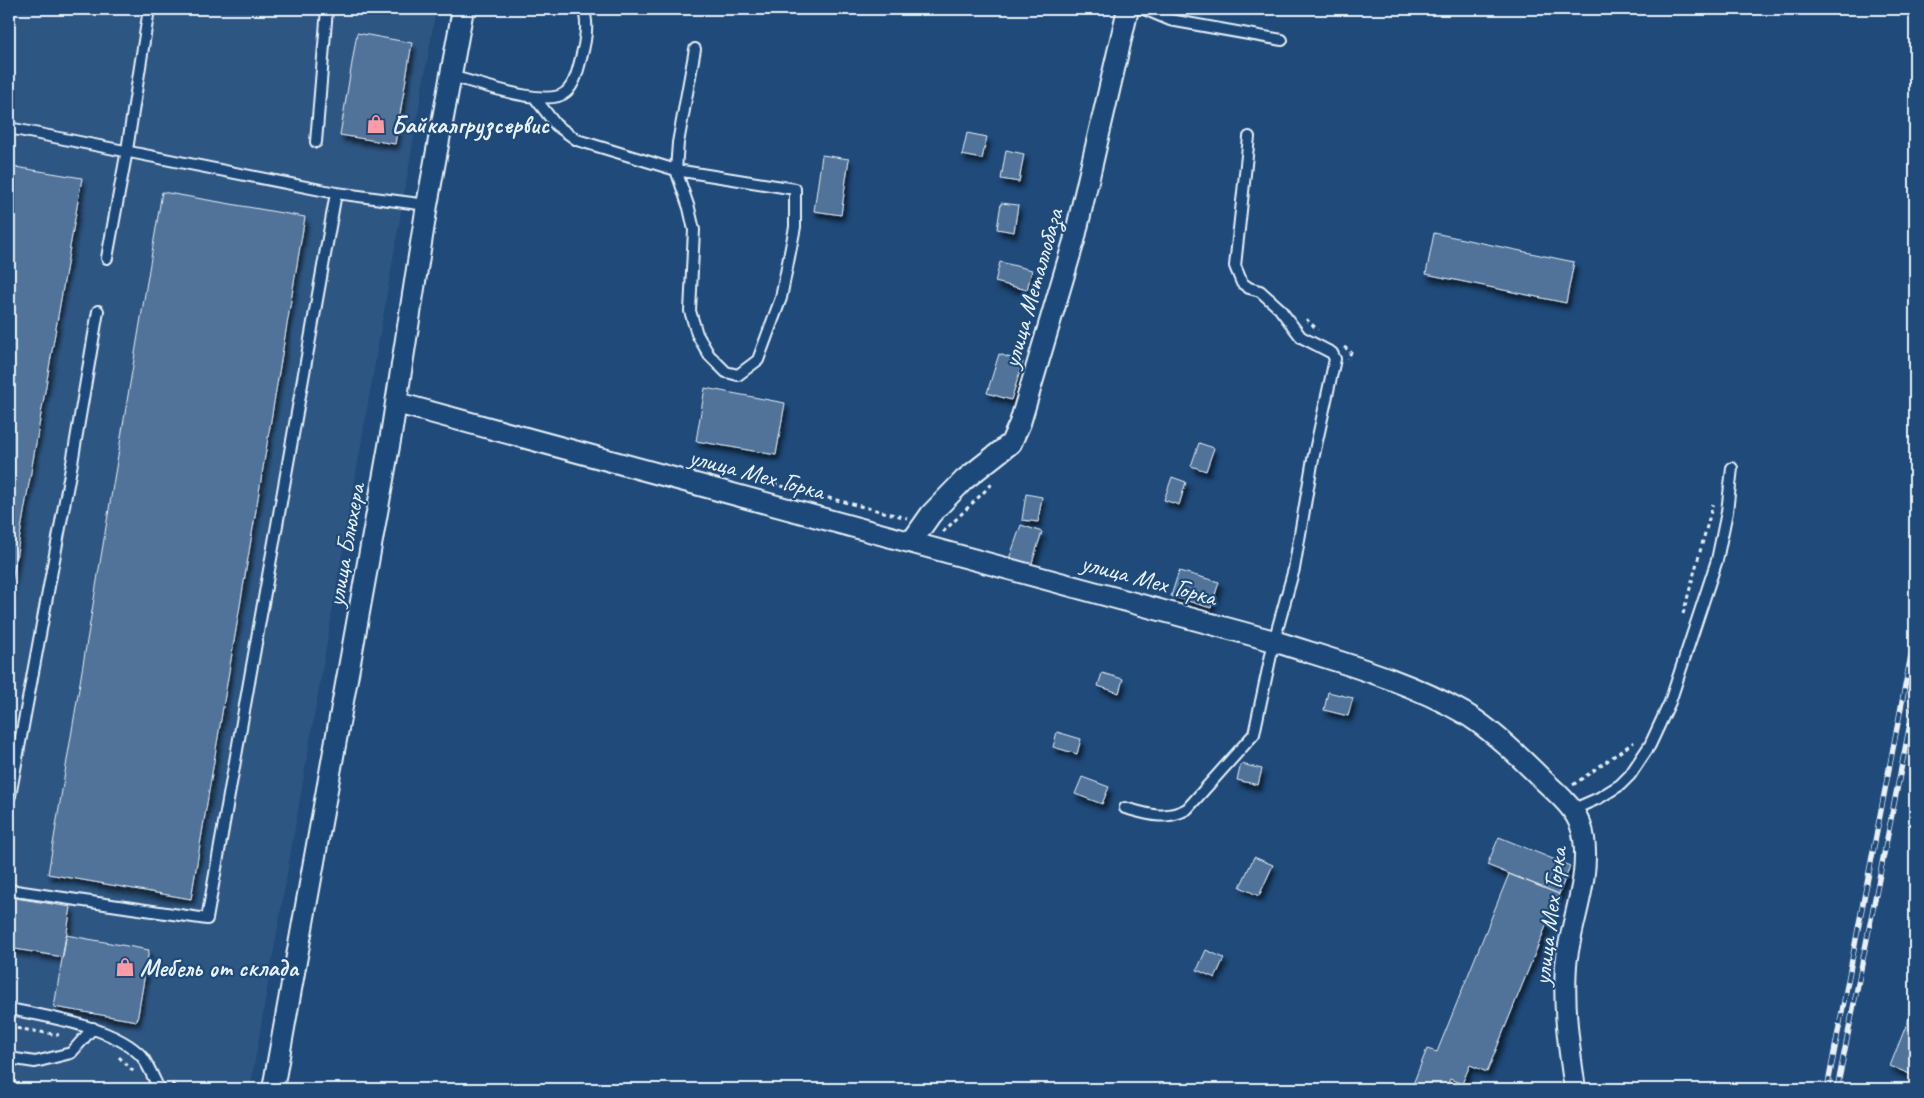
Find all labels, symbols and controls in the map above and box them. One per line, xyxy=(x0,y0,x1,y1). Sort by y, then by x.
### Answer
place label: Байкалгрузсервис xyxy=(391,109,550,141)
shop icon: Байкалгрузсервис xyxy=(365,113,387,135)
street label: улица Металлобаза xyxy=(994,203,1072,374)
street label: улица Мех Горка xyxy=(684,440,831,508)
street label: улица Блюхера xyxy=(319,478,373,611)
street label: улица Мех Горка xyxy=(1076,546,1223,614)
street label: улица Мех Горка xyxy=(1525,843,1575,989)
place label: Мебель от склада xyxy=(140,952,300,984)
shop icon: Мебель от склада xyxy=(114,956,136,978)

